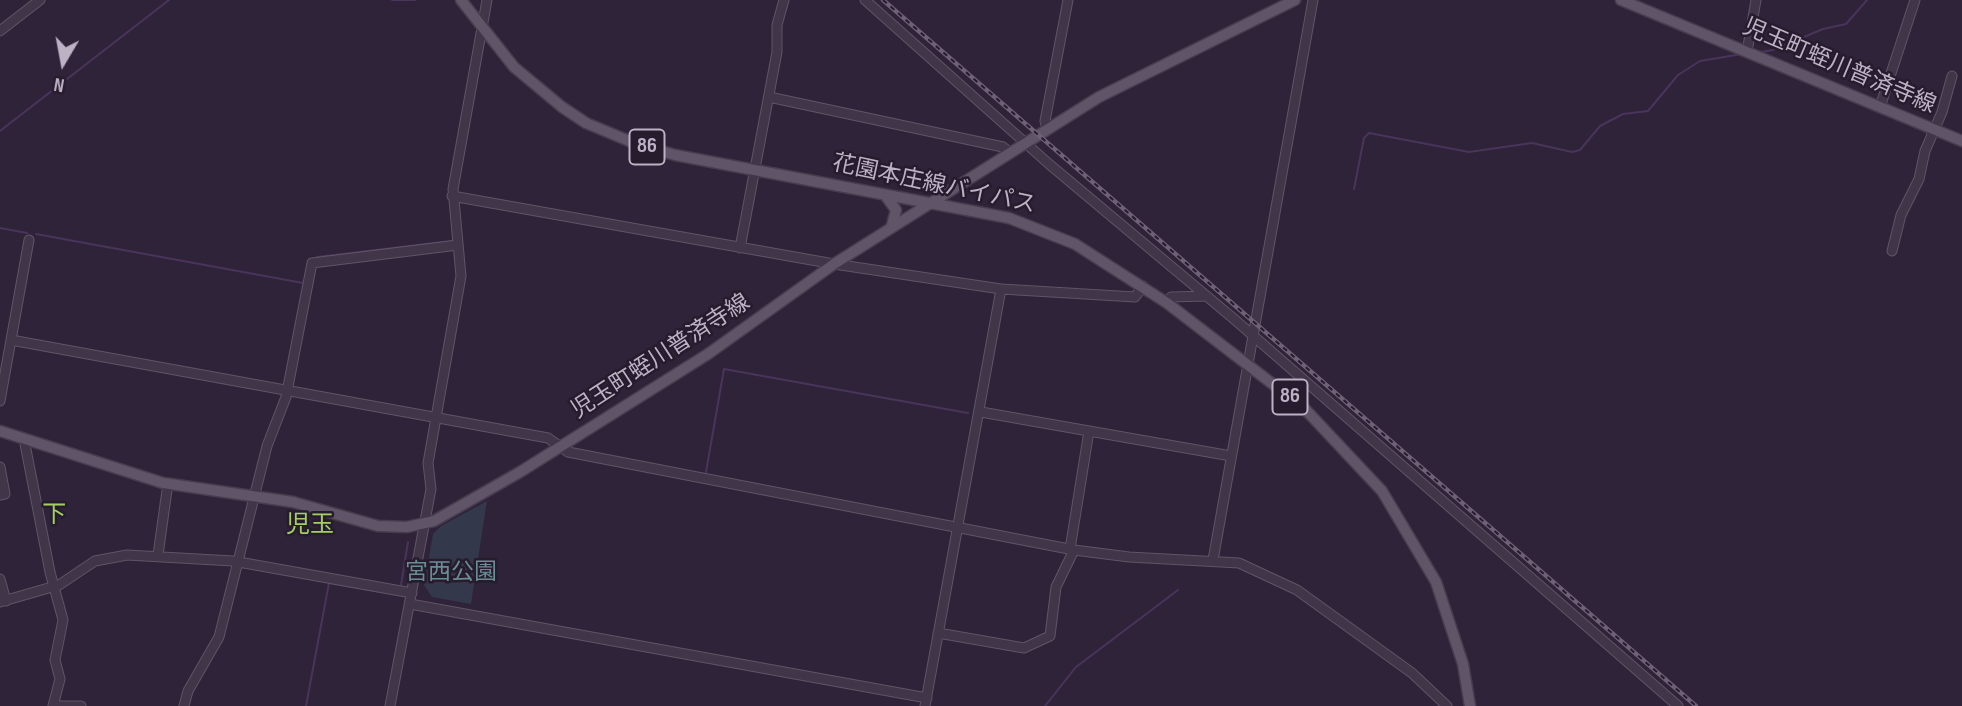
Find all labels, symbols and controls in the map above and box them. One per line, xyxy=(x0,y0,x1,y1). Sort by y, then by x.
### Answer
street label: 児玉町蛭川普済寺線 xyxy=(1738,14,1940,120)
north arrow xyxy=(28,28,98,98)
text: N xyxy=(52,72,66,96)
road number: 86 xyxy=(630,130,664,164)
street label: 花園本庄線バイパス xyxy=(830,150,1038,220)
street label: 児玉町蛭川普済寺線 xyxy=(567,289,755,425)
road number: 86 xyxy=(1272,380,1308,414)
district label: 下 xyxy=(42,502,66,530)
district label: 児玉 xyxy=(286,512,334,540)
park label: 宮西公園 xyxy=(405,559,497,587)

